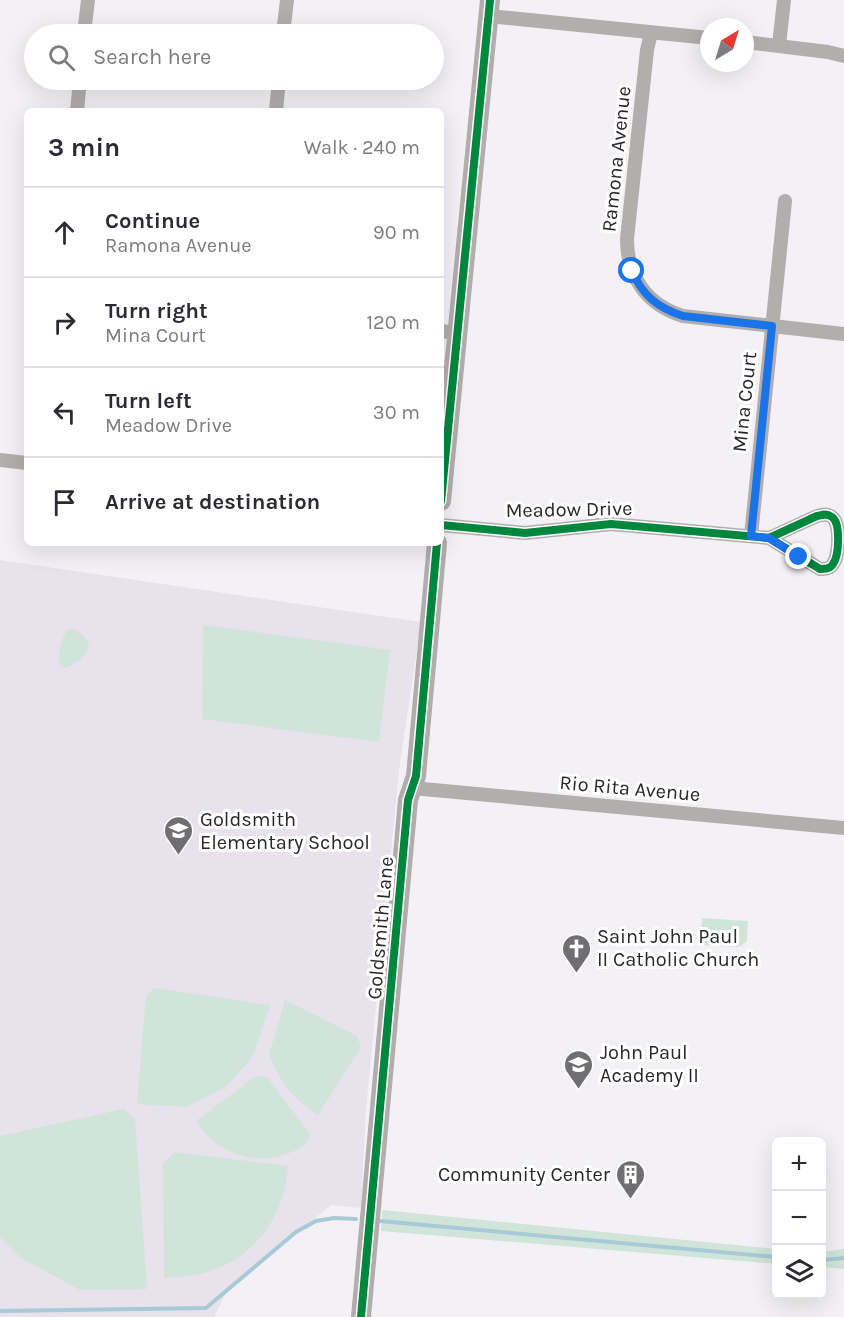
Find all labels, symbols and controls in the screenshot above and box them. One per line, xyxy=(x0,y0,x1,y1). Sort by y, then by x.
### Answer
north arrow xyxy=(700,18,754,72)
search box xyxy=(24,24,444,90)
icon: search xyxy=(45,41,78,74)
text: Search here xyxy=(93,44,211,70)
street label: Ramona Avenue xyxy=(597,85,636,233)
text: 3 min xyxy=(48,132,120,163)
text: Walk · 240 m xyxy=(304,136,420,159)
text: Continue xyxy=(105,208,200,234)
icon: ahead xyxy=(48,216,81,249)
text: 90 m xyxy=(373,221,420,244)
text: Ramona Avenue xyxy=(105,234,252,257)
route start xyxy=(618,257,644,283)
text: Turn right xyxy=(105,298,208,324)
icon: right xyxy=(48,306,81,339)
text: 120 m xyxy=(366,311,420,334)
text: Mina Court xyxy=(105,324,206,347)
street label: Mina Court xyxy=(728,350,761,453)
text: Turn left xyxy=(105,388,192,414)
icon: left xyxy=(48,396,81,429)
text: 30 m xyxy=(373,401,420,424)
text: Meadow Drive xyxy=(105,414,232,437)
icon: arrive xyxy=(48,486,81,519)
text: Arrive at destination xyxy=(105,489,320,515)
street label: Meadow Drive xyxy=(505,497,633,522)
route end xyxy=(785,543,811,569)
street label: Rio Rita Avenue xyxy=(559,771,701,806)
place label: Goldsmith Elementary School xyxy=(200,808,370,854)
school or university icon: Goldsmith Elementary School xyxy=(163,814,195,856)
street label: Goldsmith Lane xyxy=(363,856,398,1001)
place label: Saint John Paul II Catholic Church xyxy=(597,925,759,971)
church icon: Saint John Paul II Catholic Church xyxy=(560,932,592,974)
place label: John Paul Academy II xyxy=(600,1041,699,1087)
school or university icon: John Paul Academy II xyxy=(563,1048,595,1090)
map controls xyxy=(772,1137,826,1299)
button: + xyxy=(772,1137,826,1191)
building icon: Community Center xyxy=(615,1158,647,1200)
place label: Community Center xyxy=(438,1163,611,1186)
button: − xyxy=(772,1191,826,1245)
button: layers xyxy=(772,1245,826,1299)

